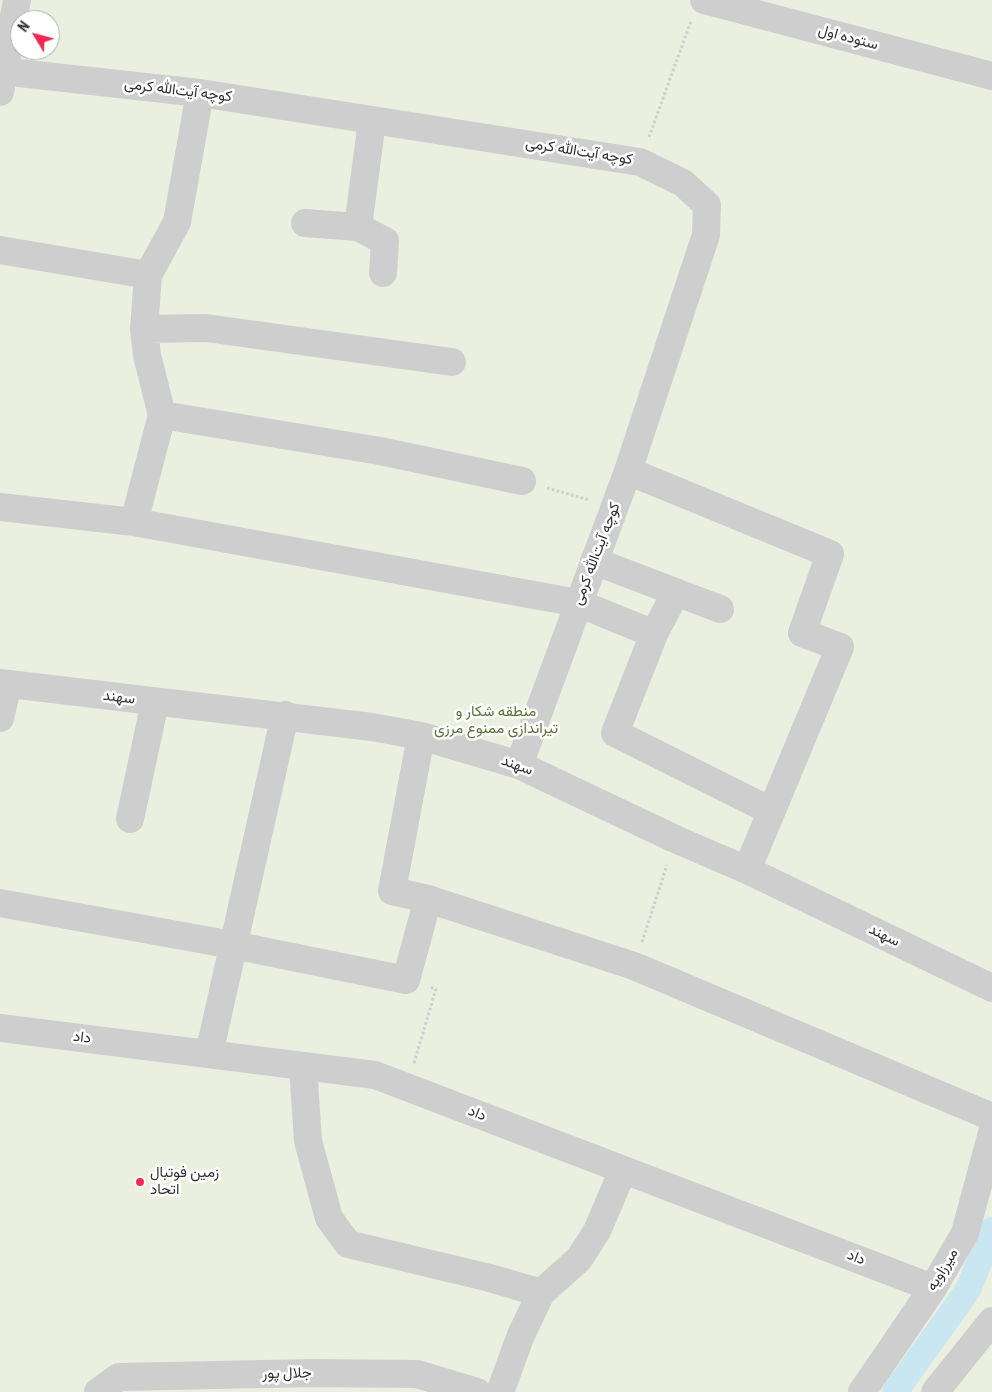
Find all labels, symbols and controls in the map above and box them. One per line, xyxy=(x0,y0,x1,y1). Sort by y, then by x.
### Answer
north arrow xyxy=(10,10,60,60)
text: N xyxy=(15,18,33,35)
street label: ستوده اول xyxy=(816,21,880,55)
street label: کوچه آیت‌الله کرمی xyxy=(123,75,233,107)
street label: کوچه آیت‌الله کرمی xyxy=(524,135,634,169)
street label: کوچه آیت‌الله کرمی xyxy=(569,500,625,608)
street label: سهند xyxy=(102,687,136,709)
park label: منطقه شکار و تیراندازی ممنوع مرزی xyxy=(434,703,558,738)
street label: سهند xyxy=(499,752,535,780)
street label: سهند xyxy=(866,921,902,951)
street label: داد xyxy=(72,1028,92,1048)
street label: داد xyxy=(465,1102,489,1126)
place label: زمین فوتبال اتحاد xyxy=(150,1164,219,1199)
marker: زمین فوتبال اتحاد xyxy=(134,1176,146,1188)
street label: داد xyxy=(844,1246,868,1270)
street label: میرزاویه xyxy=(923,1246,963,1294)
street label: جلال پور xyxy=(262,1365,312,1383)

